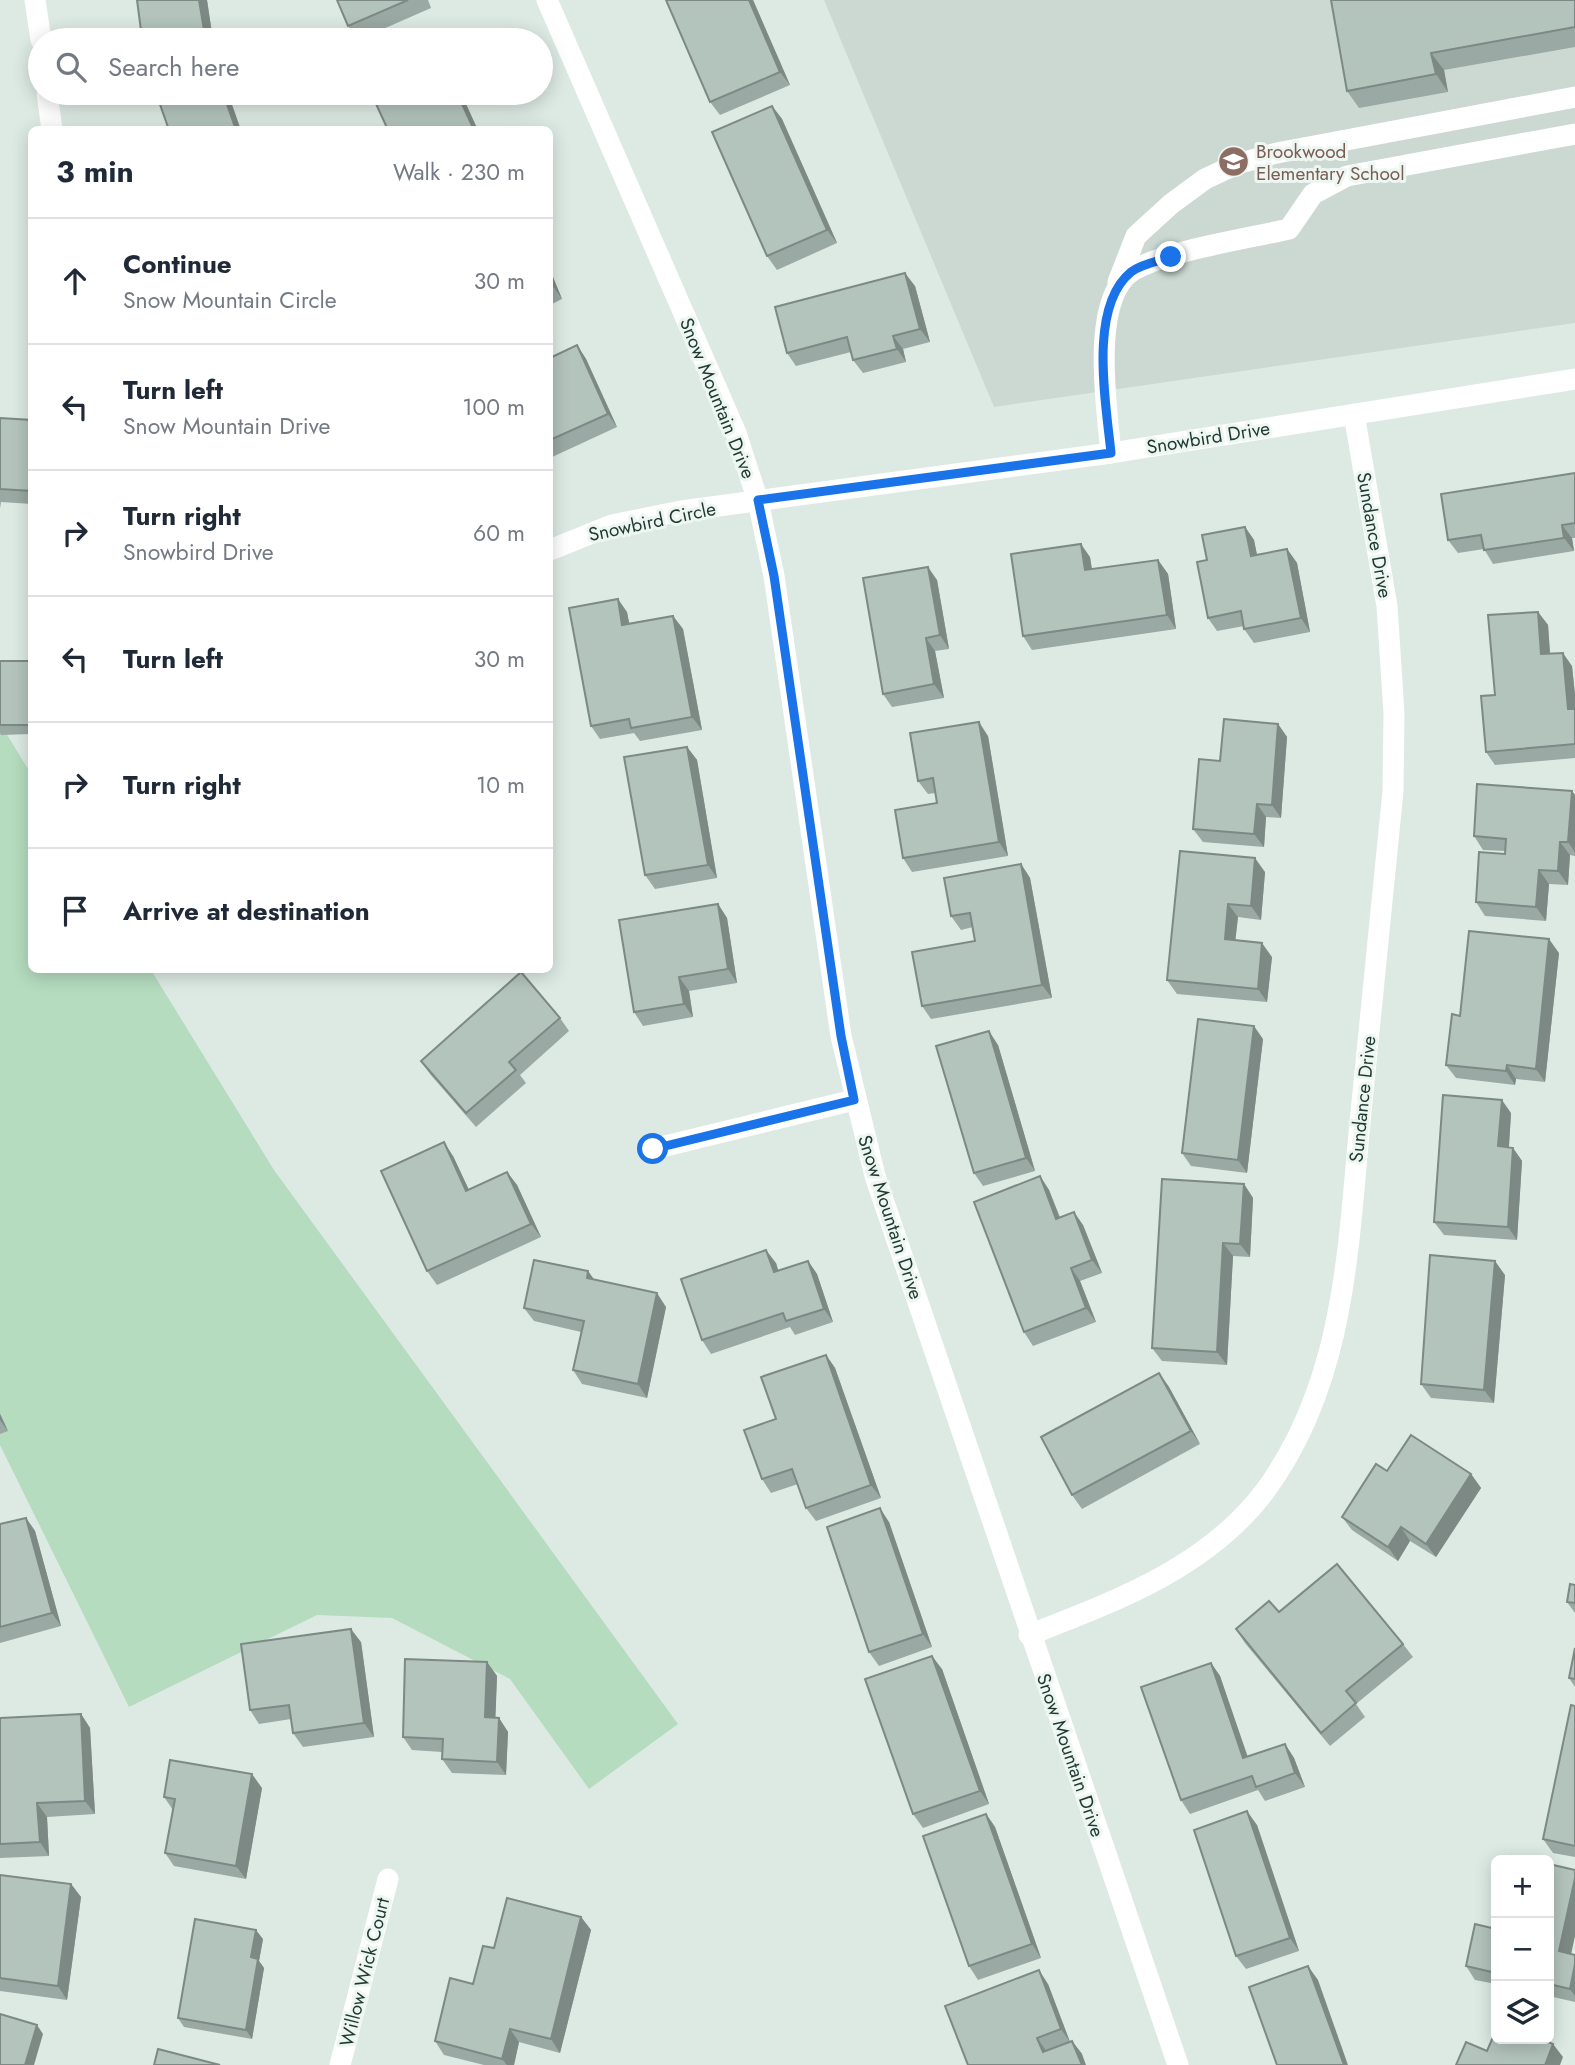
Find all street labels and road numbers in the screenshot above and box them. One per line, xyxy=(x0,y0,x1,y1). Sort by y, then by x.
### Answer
street label: Snow Mountain Drive xyxy=(673,314,762,483)
street label: Snowbird Drive xyxy=(1145,414,1272,461)
street label: Sundance Drive xyxy=(1350,470,1399,600)
street label: Snowbird Circle xyxy=(586,495,719,548)
street label: Sundance Drive xyxy=(1342,1034,1383,1164)
street label: Snow Mountain Drive xyxy=(851,1131,930,1303)
street label: Snow Mountain Drive xyxy=(1030,1670,1111,1841)
street label: Willow Wick Court xyxy=(333,1894,396,2049)

